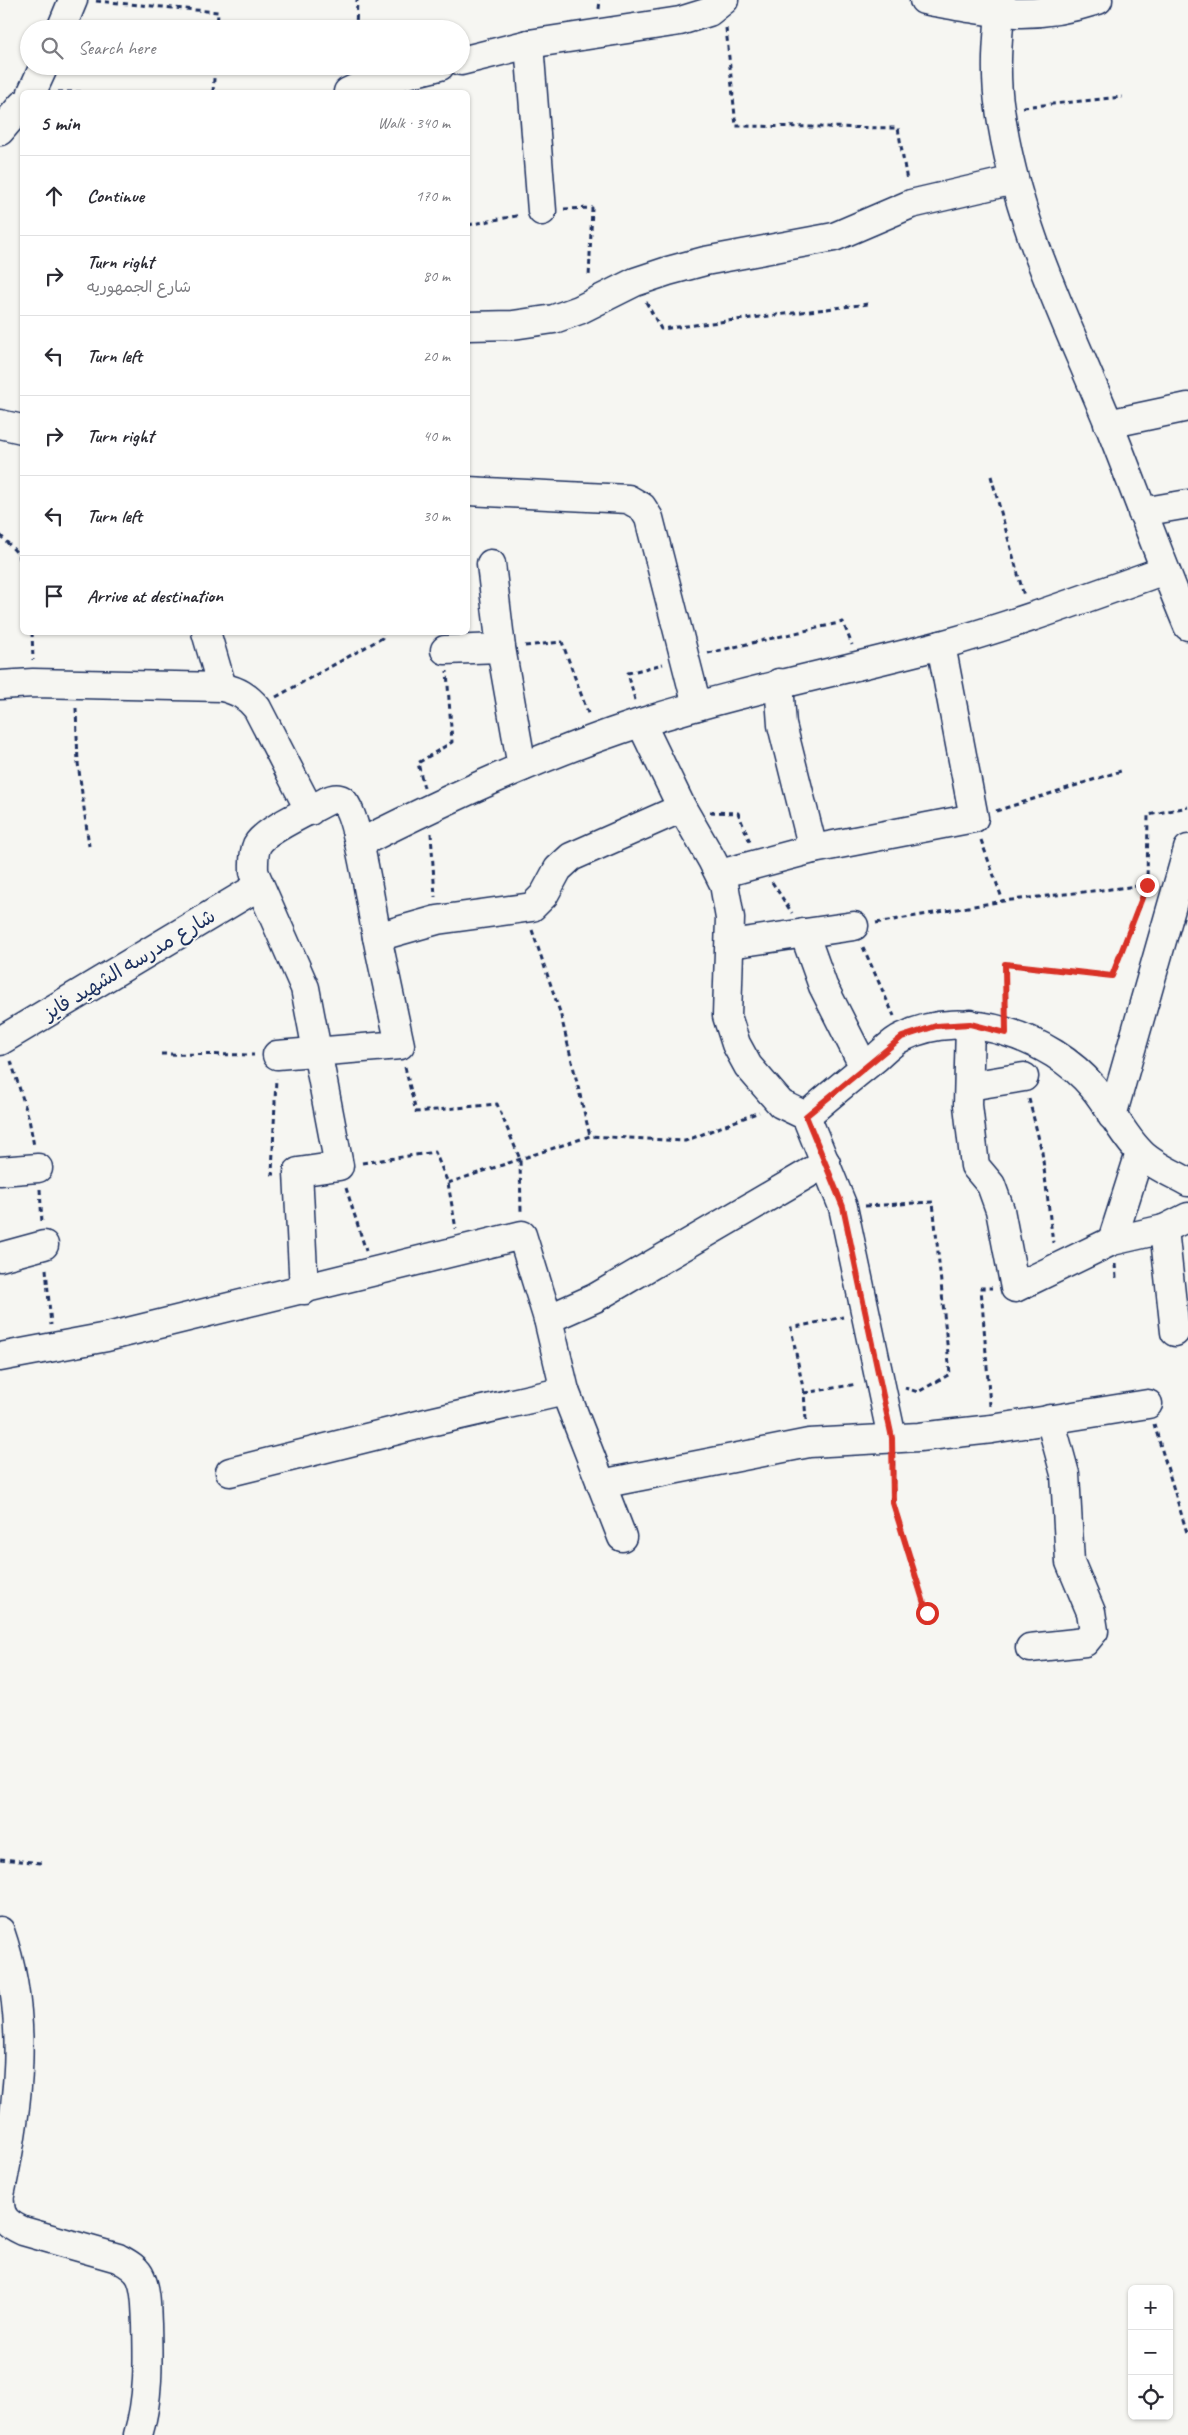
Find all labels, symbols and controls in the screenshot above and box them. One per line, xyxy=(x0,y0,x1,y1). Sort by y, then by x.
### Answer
search box xyxy=(20,20,470,75)
icon: search xyxy=(38,34,66,62)
text: Search here xyxy=(78,36,155,60)
text: 5 min xyxy=(40,110,80,136)
text: Walk · 340 m xyxy=(378,113,450,133)
icon: ahead xyxy=(40,182,68,210)
text: Continue xyxy=(87,184,144,208)
text: 170 m xyxy=(416,186,450,206)
text: Turn right xyxy=(87,250,154,274)
icon: right xyxy=(40,262,68,290)
text: 80 m xyxy=(423,266,450,286)
text: شارع الجمهوريه xyxy=(87,277,191,297)
icon: left xyxy=(40,342,68,370)
text: Turn left xyxy=(87,344,142,368)
text: 20 m xyxy=(423,346,450,366)
icon: right xyxy=(40,422,68,450)
text: Turn right xyxy=(87,424,154,448)
text: 40 m xyxy=(423,426,450,446)
icon: left xyxy=(40,502,68,530)
text: Turn left xyxy=(87,504,142,528)
text: 30 m xyxy=(423,506,450,526)
icon: arrive xyxy=(40,582,68,610)
text: Arrive at destination xyxy=(87,584,223,608)
route end xyxy=(1136,874,1159,897)
street label: شارع مدرسه الشهيد فايز xyxy=(37,903,220,1028)
route start xyxy=(916,1602,939,1625)
map controls xyxy=(1128,2285,1173,2420)
button: + xyxy=(1128,2285,1173,2330)
button: − xyxy=(1128,2330,1173,2375)
button: locate xyxy=(1128,2375,1173,2420)

